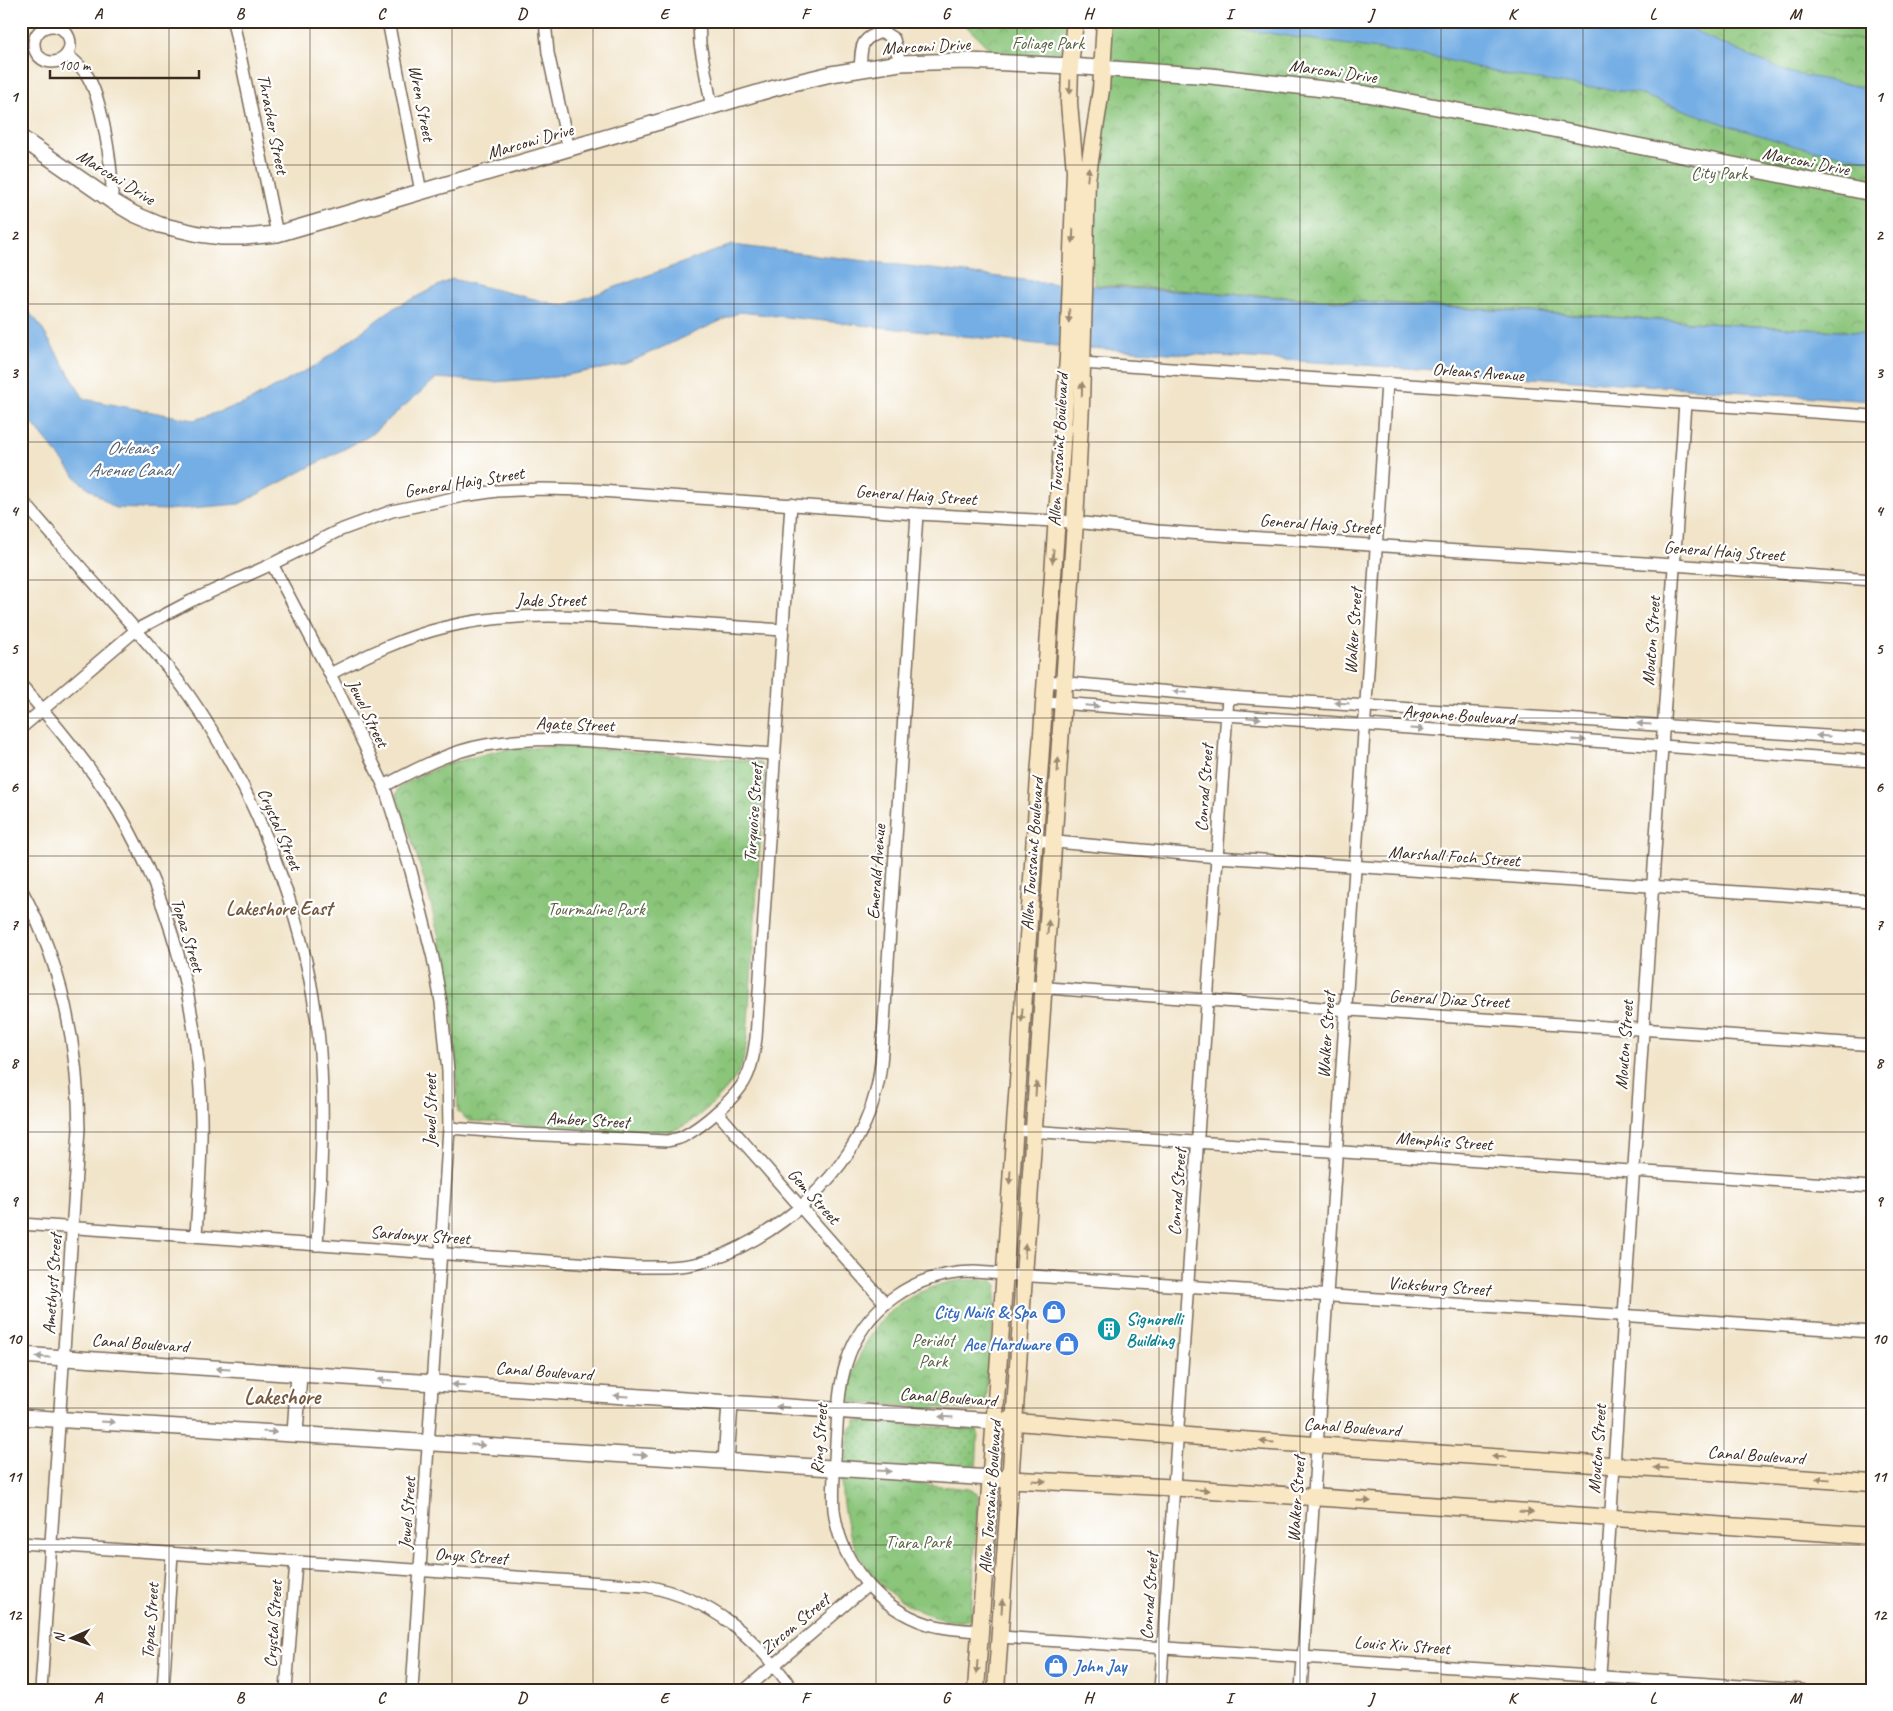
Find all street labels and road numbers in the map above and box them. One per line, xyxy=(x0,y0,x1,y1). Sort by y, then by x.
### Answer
street label: Marconi Drive xyxy=(881,33,972,59)
street label: Marconi Drive xyxy=(1288,54,1379,88)
street label: Wren Street xyxy=(404,63,440,145)
street label: Thrasher Street xyxy=(253,72,294,178)
street label: Marconi Drive xyxy=(485,118,576,164)
street label: Marconi Drive xyxy=(1761,142,1852,180)
street label: Marconi Drive xyxy=(73,144,160,210)
street label: Orleans Avenue xyxy=(1432,358,1526,386)
street label: Allen Toussaint Boulevard xyxy=(1043,370,1073,527)
street label: General Haig Street xyxy=(403,461,527,502)
street label: General Haig Street xyxy=(855,480,979,510)
street label: General Haig Street xyxy=(1259,509,1383,539)
street label: General Haig Street xyxy=(1663,536,1787,566)
street label: Walker Street xyxy=(1339,584,1367,675)
street label: Jade Street xyxy=(515,589,588,611)
street label: Mouton Street xyxy=(1637,594,1665,686)
street label: Jewel Street xyxy=(342,675,395,752)
street label: Argonne Boulevard xyxy=(1402,700,1519,730)
street label: Agate Street xyxy=(535,712,617,736)
street label: Conrad Street xyxy=(1190,741,1218,832)
street label: Turquoise Street xyxy=(739,760,768,863)
street label: Allen Toussaint Boulevard xyxy=(1016,774,1049,931)
street label: Crystal Street xyxy=(253,785,308,875)
street label: Emerald Avenue xyxy=(862,823,890,920)
street label: Marshall Foch Street xyxy=(1388,840,1522,872)
street label: Topaz Street xyxy=(166,896,210,976)
street label: General Diaz Street xyxy=(1389,985,1512,1013)
street label: Walker Street xyxy=(1312,988,1340,1079)
street label: Mouton Street xyxy=(1610,998,1638,1090)
street label: Jewel Street xyxy=(419,1072,441,1147)
street label: Amber Street xyxy=(546,1107,633,1133)
street label: Memphis Street xyxy=(1395,1127,1495,1155)
street label: Conrad Street xyxy=(1163,1145,1191,1236)
street label: Gem Street xyxy=(783,1163,846,1230)
street label: Sardonyx Street xyxy=(369,1221,473,1250)
street label: Amethyst Street xyxy=(38,1230,67,1335)
street label: Vicksburg Street xyxy=(1387,1271,1494,1301)
street label: Canal Boulevard xyxy=(91,1329,192,1358)
street label: Canal Boulevard xyxy=(495,1357,596,1386)
street label: Canal Boulevard xyxy=(899,1383,1000,1412)
street label: Ring Street xyxy=(806,1401,833,1475)
street label: Mouton Street xyxy=(1583,1402,1611,1494)
street label: Canal Boulevard xyxy=(1303,1413,1404,1442)
street label: Allen Toussaint Boulevard xyxy=(974,1417,1007,1574)
street label: Canal Boulevard xyxy=(1707,1441,1808,1470)
street label: Walker Street xyxy=(1282,1452,1310,1543)
street label: Jewel Street xyxy=(393,1474,421,1551)
street label: Onyx Street xyxy=(434,1542,511,1570)
street label: Conrad Street xyxy=(1135,1549,1163,1640)
street label: Crystal Street xyxy=(259,1578,287,1668)
street label: Topaz Street xyxy=(136,1580,164,1660)
street label: Zircon Street xyxy=(756,1587,836,1659)
street label: Louis Xiv Street xyxy=(1353,1631,1453,1659)

